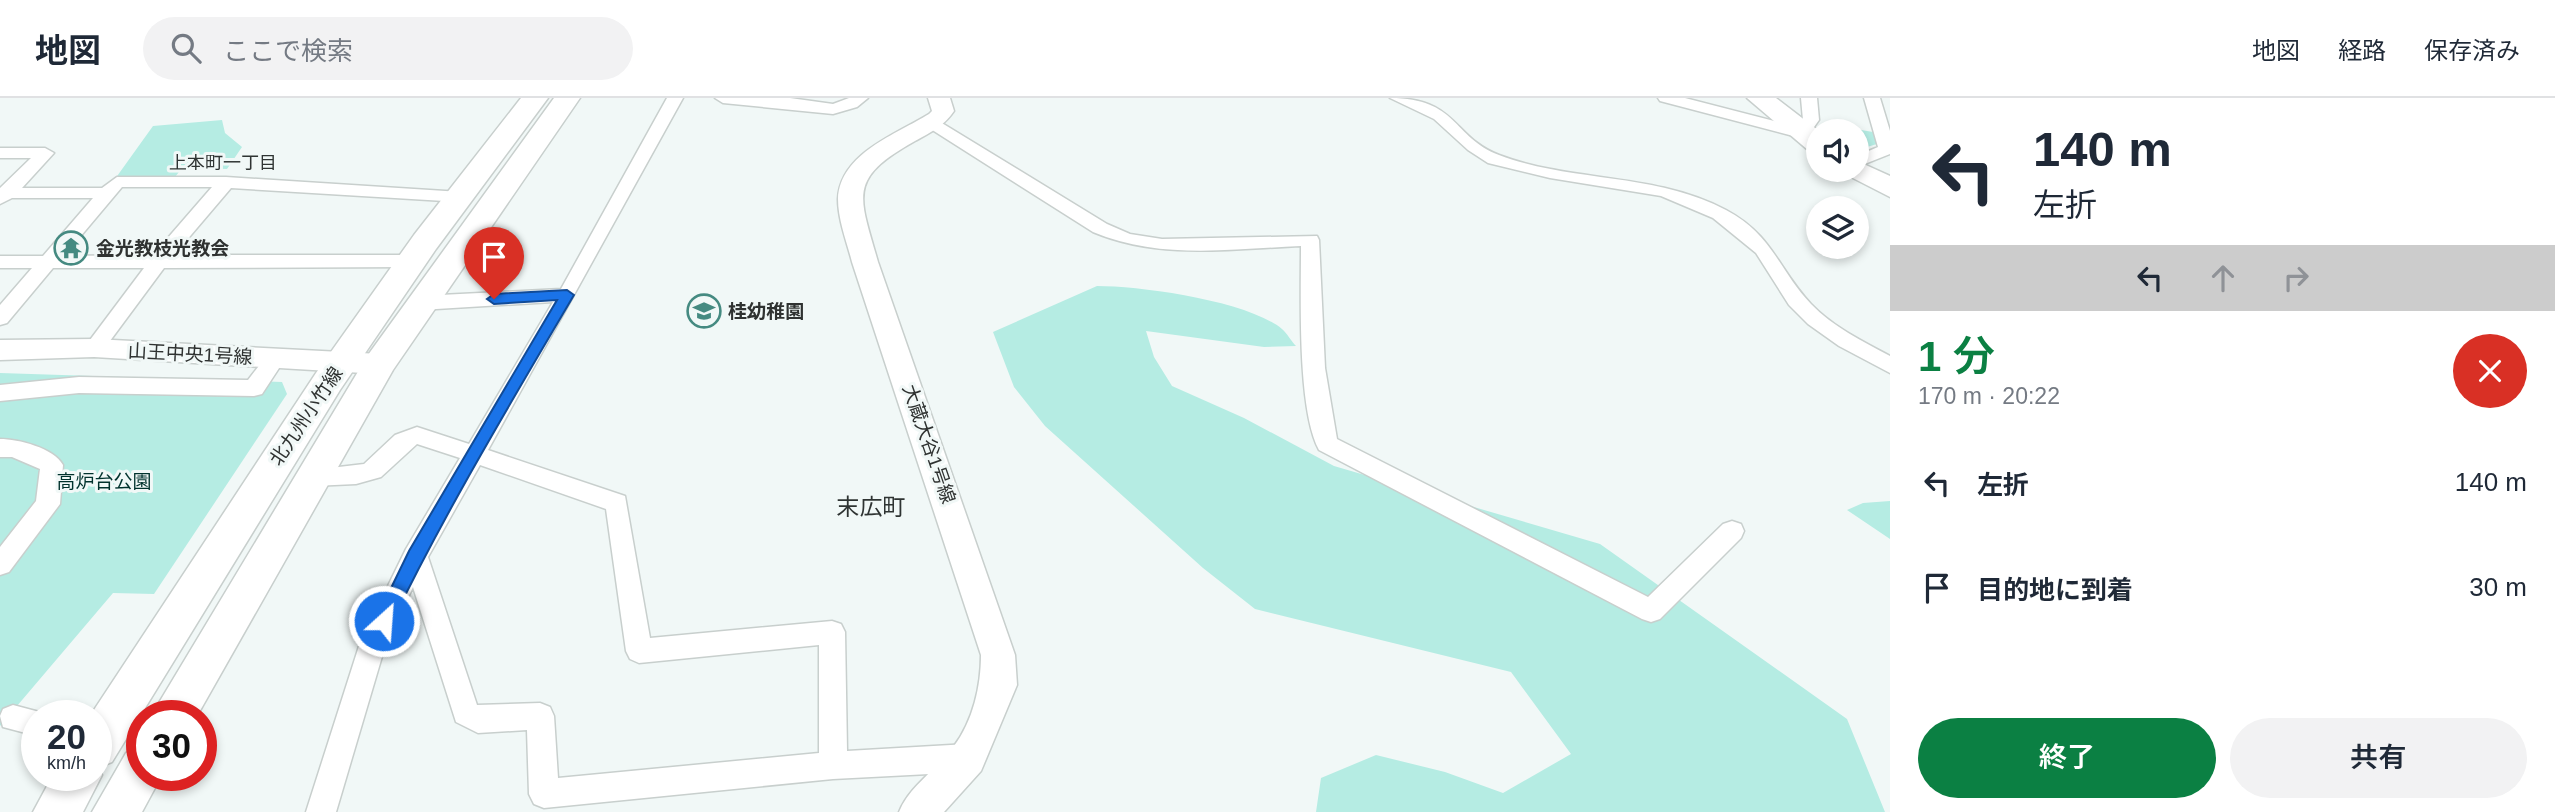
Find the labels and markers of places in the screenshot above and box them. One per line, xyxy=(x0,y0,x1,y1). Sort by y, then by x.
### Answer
pin xyxy=(464,227,524,299)
temple icon: 金光教枝光教会 xyxy=(52,229,90,267)
place label: 金光教枝光教会 xyxy=(96,238,229,259)
school or university icon: 桂幼稚園 xyxy=(685,292,723,330)
place label: 桂幼稚園 xyxy=(728,301,804,322)

